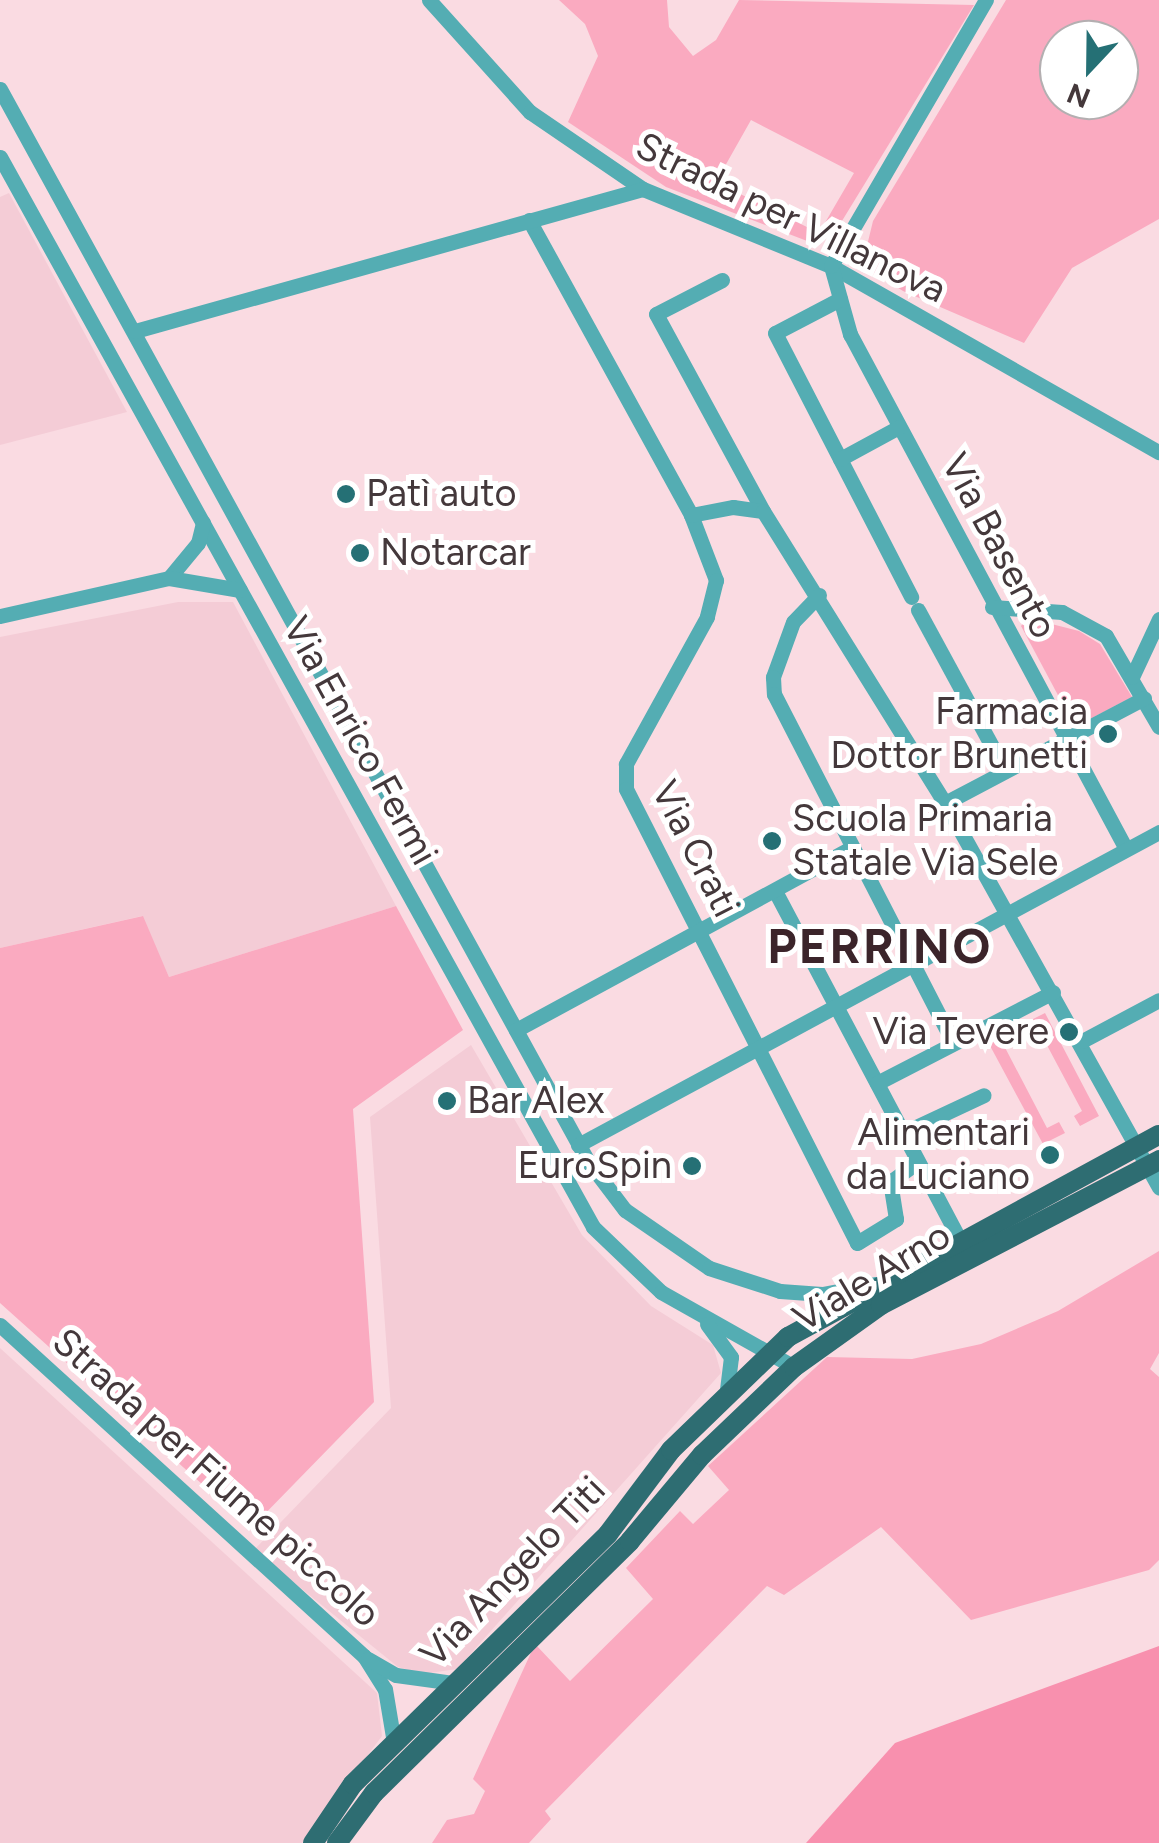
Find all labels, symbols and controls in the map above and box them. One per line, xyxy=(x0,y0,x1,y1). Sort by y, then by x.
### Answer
north arrow xyxy=(1039,20,1139,120)
text: N xyxy=(1062,76,1095,116)
street label: Strada per Villanova xyxy=(629,123,953,313)
street label: Via Basento xyxy=(931,446,1067,646)
place label: Patì auto xyxy=(366,471,516,517)
marker: Patì auto xyxy=(335,483,357,505)
place label: Notarcar xyxy=(380,530,531,576)
marker: Notarcar xyxy=(349,542,371,564)
street label: Via Enrico Fermi xyxy=(273,609,447,873)
place label: Farmacia Dottor Brunetti xyxy=(830,689,1088,778)
marker: Farmacia Dottor Brunetti xyxy=(1097,723,1119,745)
street label: Via Crati xyxy=(641,773,749,925)
place label: Scuola Primaria Statale Via Sele xyxy=(792,796,1058,886)
marker: Scuola Primaria Statale Via Sele xyxy=(761,830,783,852)
district label: PERRINO xyxy=(767,918,993,976)
place label: Via Tevere xyxy=(873,1009,1049,1055)
marker: Via Tevere xyxy=(1058,1021,1080,1043)
place label: Bar Alex xyxy=(467,1078,605,1124)
marker: Bar Alex xyxy=(436,1090,458,1112)
place label: Alimentari da Luciano xyxy=(846,1110,1030,1200)
place label: EuroSpin xyxy=(518,1143,672,1189)
marker: Alimentari da Luciano xyxy=(1039,1144,1061,1166)
marker: EuroSpin xyxy=(681,1155,703,1177)
street label: Viale Arno xyxy=(785,1212,959,1342)
street label: Strada per Fiume piccolo xyxy=(43,1319,389,1637)
street label: Via Angelo Titi xyxy=(411,1467,615,1677)

